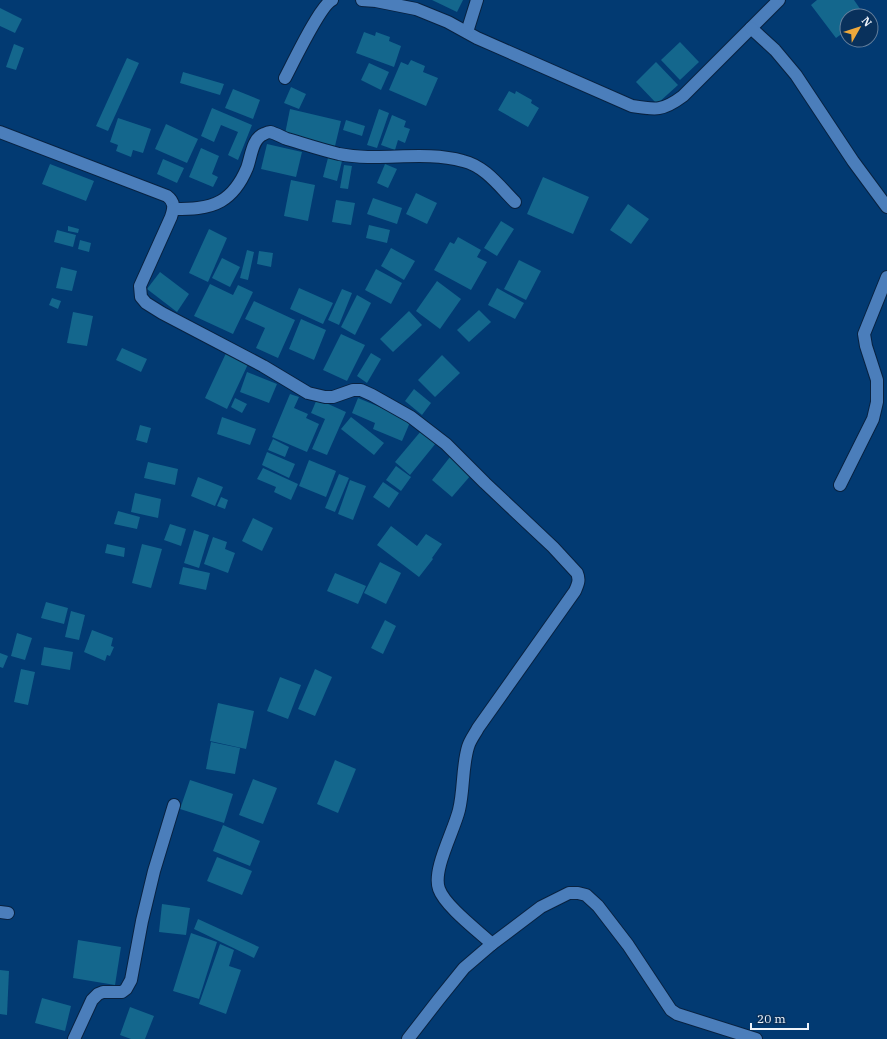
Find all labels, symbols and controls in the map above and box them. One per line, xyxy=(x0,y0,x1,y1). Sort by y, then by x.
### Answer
north arrow xyxy=(839,8,879,48)
text: N xyxy=(859,14,875,30)
scale bar xyxy=(751,1005,808,1031)
text: 20 m xyxy=(757,1011,786,1026)

